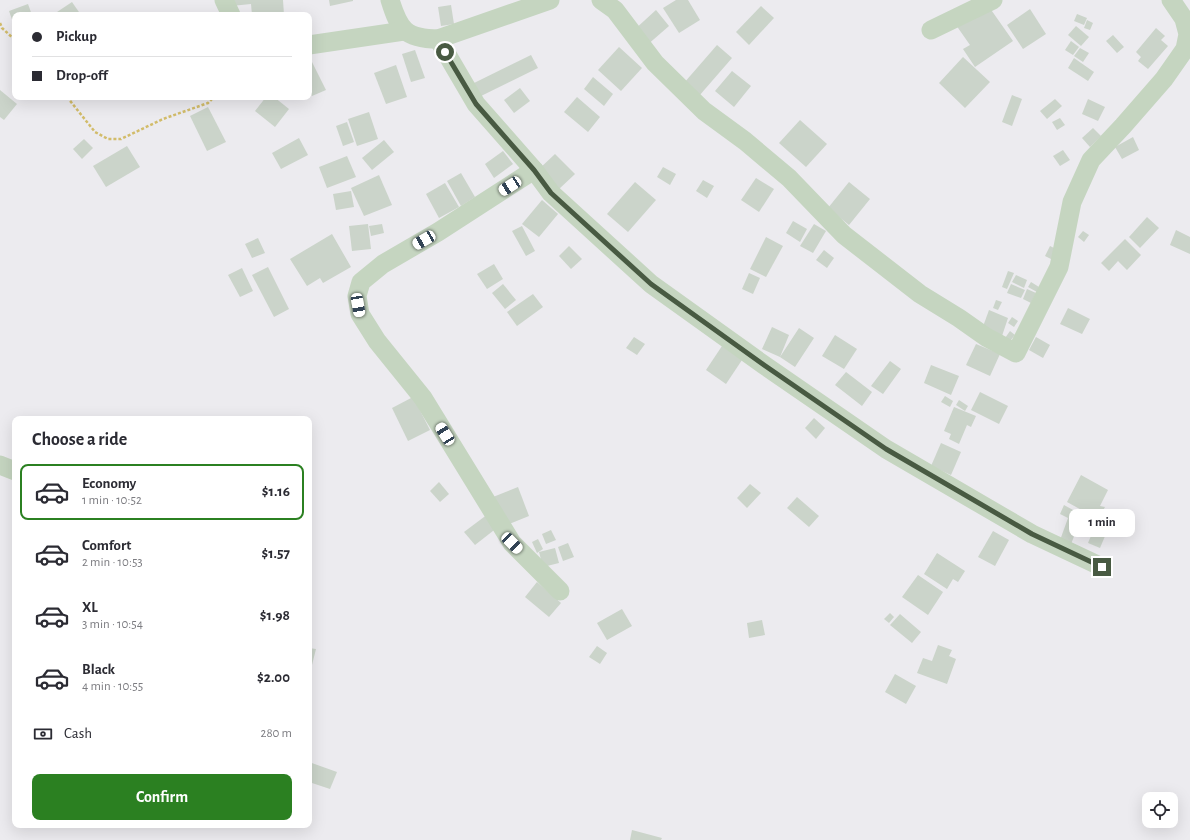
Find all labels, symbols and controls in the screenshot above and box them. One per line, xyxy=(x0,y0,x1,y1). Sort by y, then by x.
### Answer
text: Pickup xyxy=(56,29,97,44)
route start xyxy=(436,43,454,61)
text: Drop-off xyxy=(56,68,108,83)
car xyxy=(497,174,523,198)
car xyxy=(411,229,437,251)
car xyxy=(350,292,366,318)
car xyxy=(434,421,456,447)
text: Choose a ride xyxy=(32,431,127,449)
icon: car xyxy=(34,474,70,510)
text: Economy xyxy=(82,476,136,491)
text: $1.16 xyxy=(262,484,290,499)
text: 1 min · 10:52 xyxy=(82,494,142,507)
callout: 1 min xyxy=(1069,509,1135,537)
text: 1 min xyxy=(1088,516,1116,529)
car xyxy=(499,530,525,556)
icon: car xyxy=(34,536,70,572)
text: Comfort xyxy=(82,538,131,553)
text: $1.57 xyxy=(261,546,290,561)
text: 2 min · 10:53 xyxy=(82,556,143,569)
route end xyxy=(1093,558,1111,576)
icon: car xyxy=(34,598,70,634)
text: XL xyxy=(82,600,98,615)
text: $1.98 xyxy=(260,608,290,623)
text: 3 min · 10:54 xyxy=(82,618,143,631)
icon: car xyxy=(34,660,70,696)
text: Black xyxy=(82,662,115,677)
text: $2.00 xyxy=(257,670,290,685)
text: 4 min · 10:55 xyxy=(82,680,143,693)
icon: cash xyxy=(32,723,54,745)
text: Cash xyxy=(64,726,92,741)
text: 280 m xyxy=(261,727,292,740)
button: Confirm xyxy=(32,774,292,820)
map controls xyxy=(1142,792,1178,828)
button: locate xyxy=(1142,792,1178,828)

